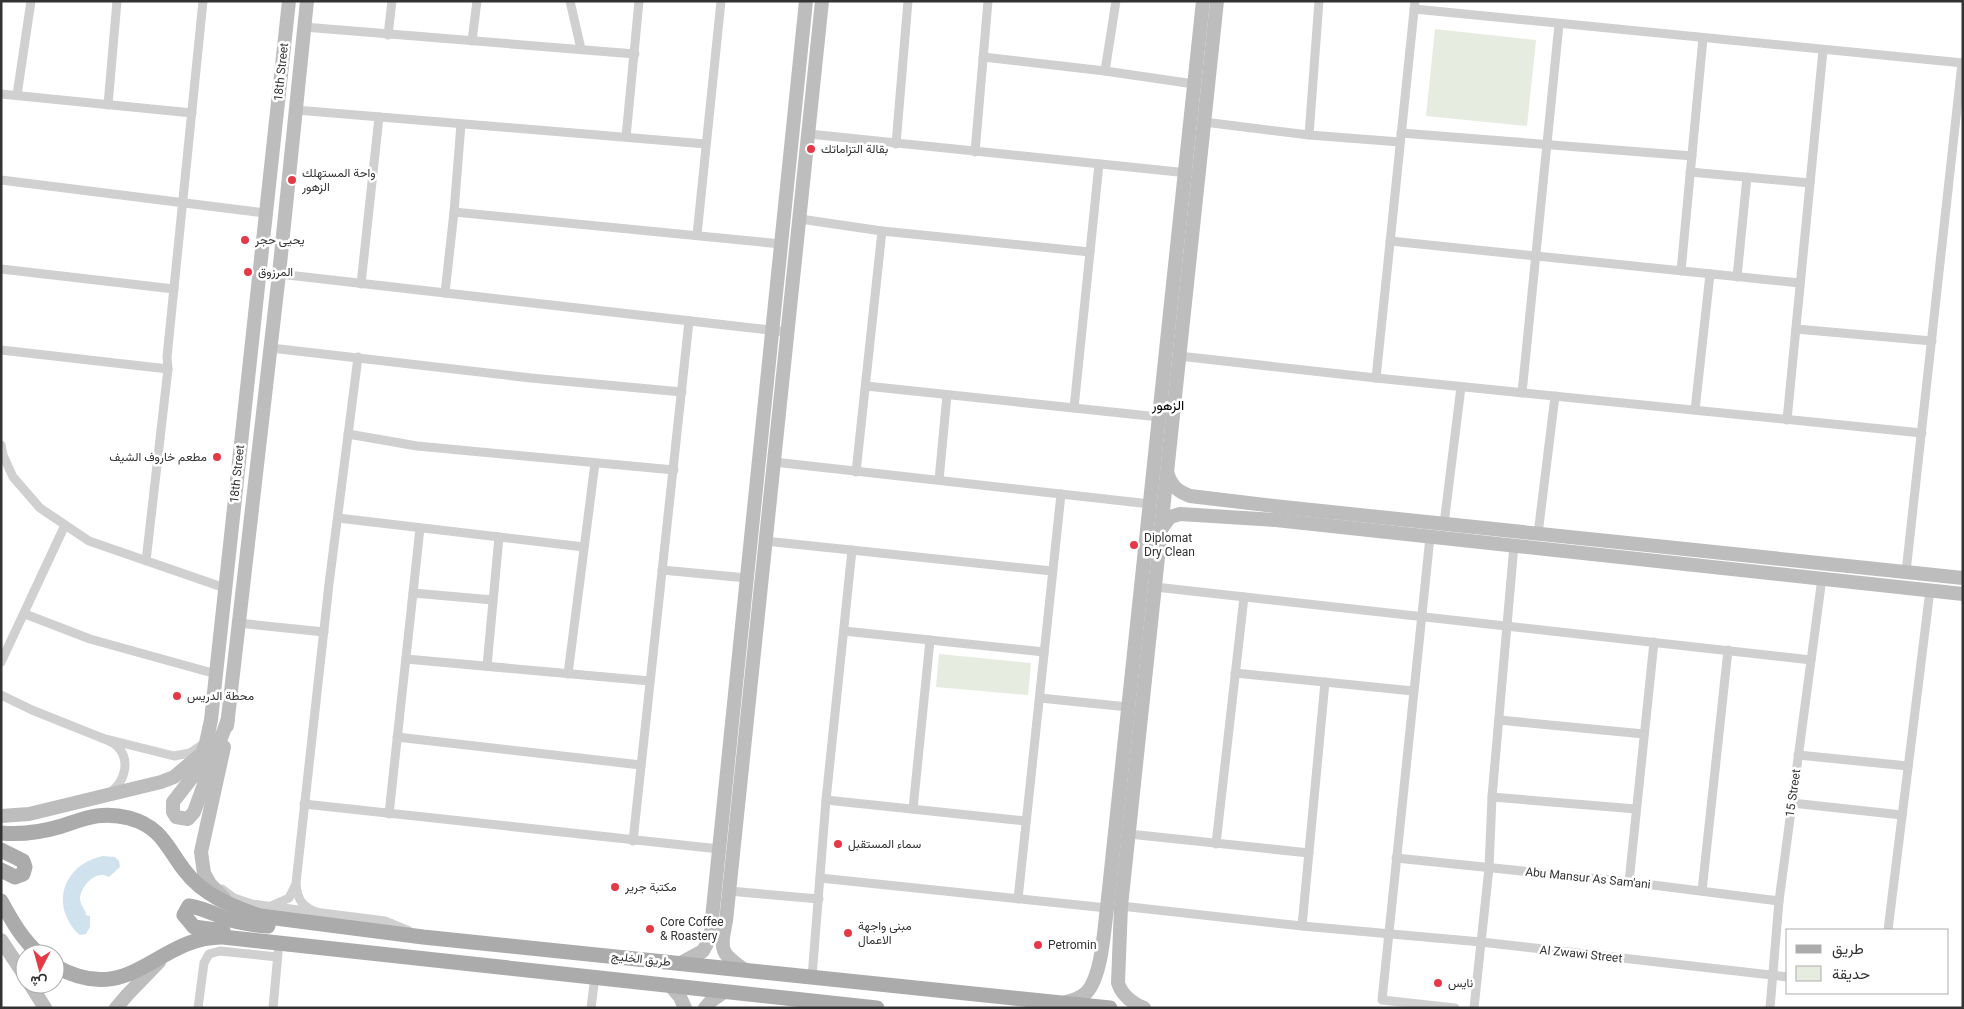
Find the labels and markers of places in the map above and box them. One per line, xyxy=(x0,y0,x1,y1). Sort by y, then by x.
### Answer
place label: بقالة التزاماتك xyxy=(821,142,888,157)
marker: بقالة التزاماتك xyxy=(805,143,817,155)
place label: واحة المستهلك الزهور xyxy=(301,166,376,195)
marker: واحة المستهلك الزهور xyxy=(286,174,298,186)
place label: يحيى حجر xyxy=(254,233,305,248)
marker: يحيى حجر xyxy=(239,234,251,246)
place label: المرزوق xyxy=(258,265,293,280)
marker: المرزوق xyxy=(242,266,254,278)
place label: مطعم خاروف الشيف xyxy=(109,450,207,465)
marker: مطعم خاروف الشيف xyxy=(211,451,223,463)
place label: Diplomat Dry Clean xyxy=(1144,531,1195,559)
marker: Diplomat Dry Clean xyxy=(1128,539,1140,551)
place label: محطة الدريس xyxy=(187,689,254,704)
marker: محطة الدريس xyxy=(171,690,183,702)
place label: سماء المستقبل xyxy=(848,837,921,852)
marker: سماء المستقبل xyxy=(832,838,844,850)
place label: مكتبة جرير xyxy=(624,880,677,895)
marker: مكتبة جرير xyxy=(609,881,621,893)
place label: Core Coffee & Roastery xyxy=(660,915,724,943)
place label: مبنى واجهة الاعمال xyxy=(858,919,912,948)
marker: Core Coffee & Roastery xyxy=(644,923,656,935)
marker: مبنى واجهة الاعمال xyxy=(842,927,854,939)
place label: Petromin xyxy=(1048,938,1097,952)
marker: Petromin xyxy=(1032,939,1044,951)
place label: نايس xyxy=(1448,976,1473,991)
marker: نايس xyxy=(1432,977,1444,989)

